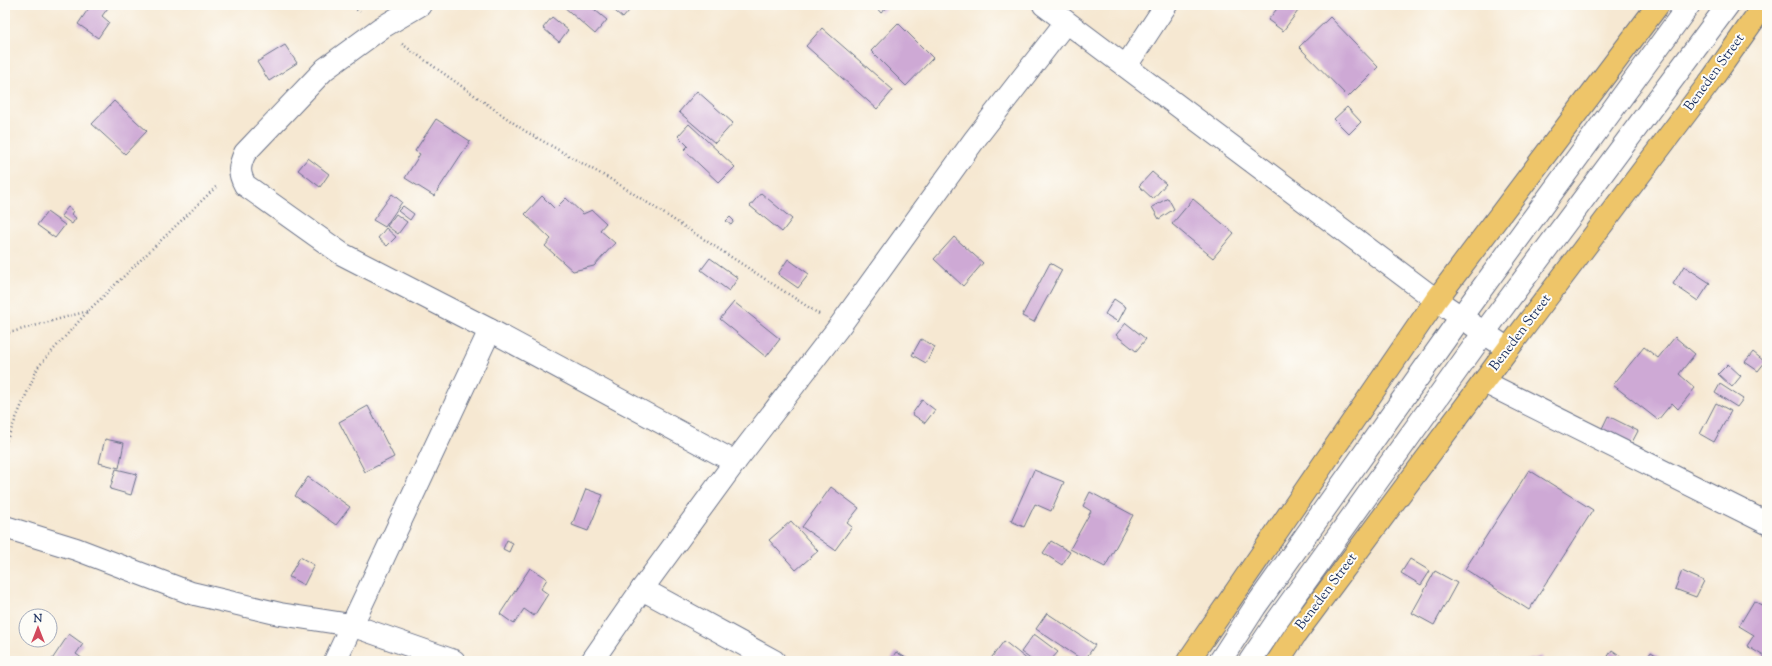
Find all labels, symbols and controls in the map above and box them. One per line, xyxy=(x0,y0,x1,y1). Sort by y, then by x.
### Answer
street label: Beneden Street xyxy=(1680,30,1750,116)
street label: Beneden Street xyxy=(1485,290,1557,376)
street label: Beneden Street xyxy=(1291,549,1363,635)
north arrow xyxy=(18,608,58,648)
text: N xyxy=(33,611,43,627)

